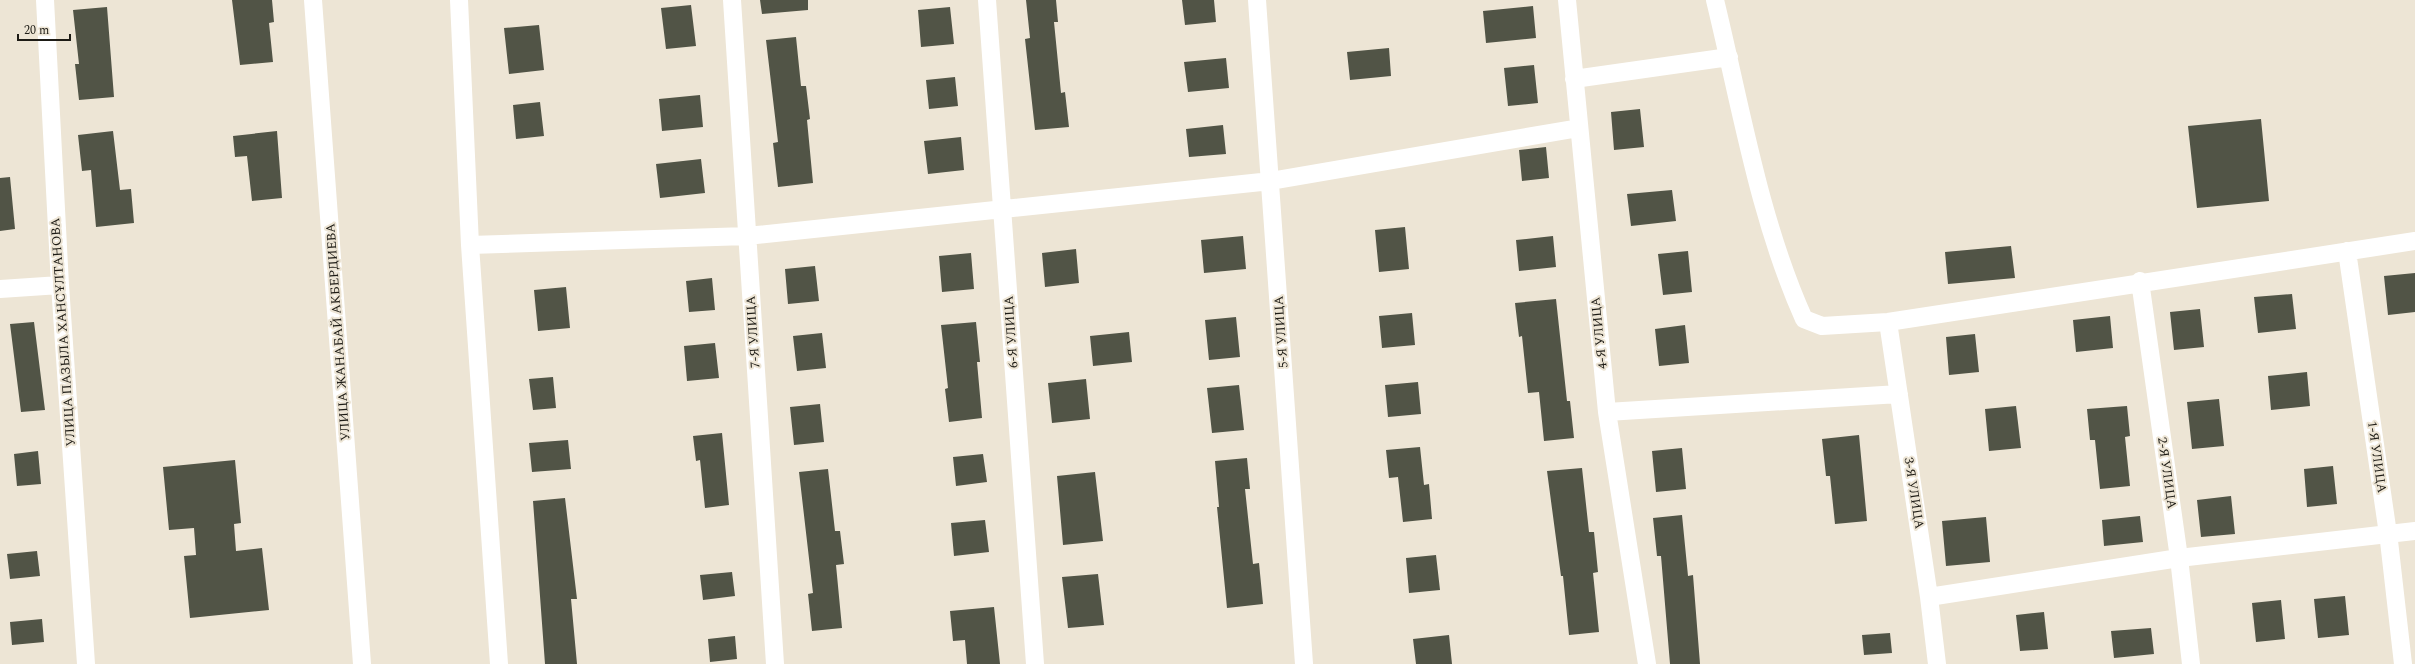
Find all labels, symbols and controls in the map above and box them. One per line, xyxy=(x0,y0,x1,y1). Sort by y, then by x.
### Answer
scale bar xyxy=(18,16,70,42)
text: 20 m xyxy=(24,21,49,40)
street label: УЛИЦА ПАЗЫЛА ХАНСҰЛТАНОВА xyxy=(45,217,81,447)
street label: УЛИЦА ЖАНАБАЙ АКБЕРДИЕВА xyxy=(320,222,356,442)
street label: 7-Я УЛИЦА xyxy=(740,295,765,369)
street label: 6-Я УЛИЦА xyxy=(998,295,1023,369)
street label: 5-Я УЛИЦА xyxy=(1268,295,1293,369)
street label: 4-Я УЛИЦА xyxy=(1585,296,1613,370)
street label: 1-Я УЛИЦА xyxy=(2362,420,2392,494)
street label: 2-Я УЛИЦА xyxy=(2152,436,2182,510)
street label: 3-Я УЛИЦА xyxy=(1898,456,1930,531)

